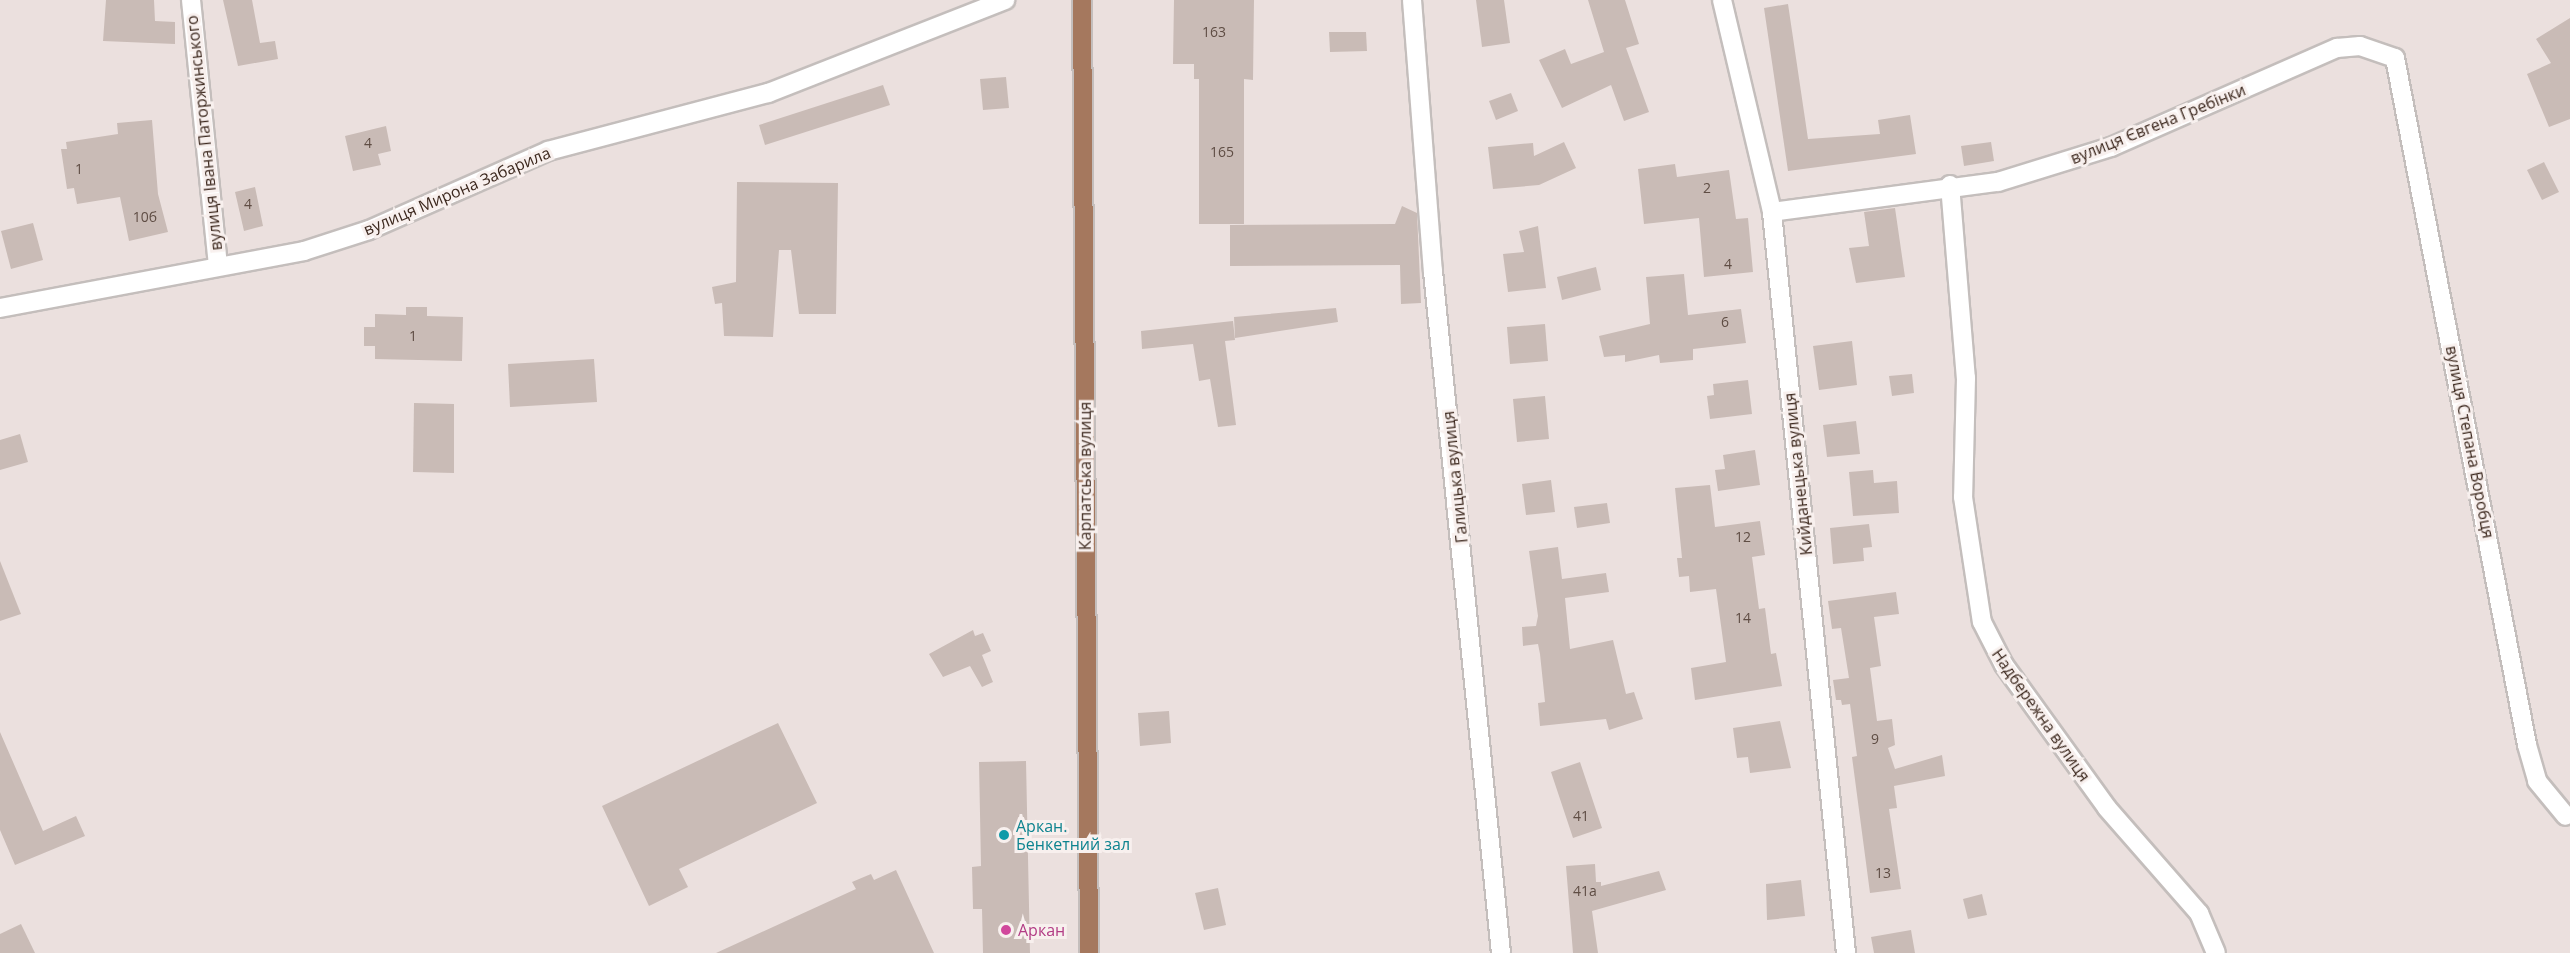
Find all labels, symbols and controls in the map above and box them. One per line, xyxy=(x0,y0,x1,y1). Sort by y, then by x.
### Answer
street label: вулиця Івана Паторжинського xyxy=(182,14,226,252)
house number: 163 xyxy=(1202,24,1226,40)
street label: вулиця Євгена Гребінки xyxy=(2068,80,2248,168)
house number: 4 xyxy=(364,135,372,151)
street label: вулиця Мирона Забарила xyxy=(361,143,553,239)
house number: 165 xyxy=(1210,144,1234,160)
house number: 1 xyxy=(75,161,83,177)
house number: 2 xyxy=(1703,180,1711,196)
house number: 4 xyxy=(244,196,252,212)
house number: 10б xyxy=(133,209,157,225)
house number: 4 xyxy=(1724,256,1732,272)
house number: 6 xyxy=(1721,314,1729,330)
house number: 1 xyxy=(409,328,417,344)
street label: вулиця Степана Воробця xyxy=(2442,344,2498,540)
street label: Кийданецька вулиця xyxy=(1780,392,1816,556)
street label: Карпатська вулиця xyxy=(1075,402,1095,550)
street label: Галицька вулиця xyxy=(1439,410,1471,544)
house number: 12 xyxy=(1735,529,1751,545)
house number: 14 xyxy=(1735,610,1751,626)
street label: Надбережна вулиця xyxy=(1988,645,2094,785)
house number: 9 xyxy=(1871,731,1879,747)
house number: 41 xyxy=(1573,808,1589,824)
place label: Аркан. Бенкетний зал xyxy=(1016,816,1130,854)
marker: Аркан. Бенкетний зал xyxy=(997,828,1011,842)
house number: 13 xyxy=(1875,865,1891,881)
house number: 41а xyxy=(1573,883,1597,899)
place label: Аркан xyxy=(1018,920,1065,940)
marker: Аркан xyxy=(999,923,1013,937)

